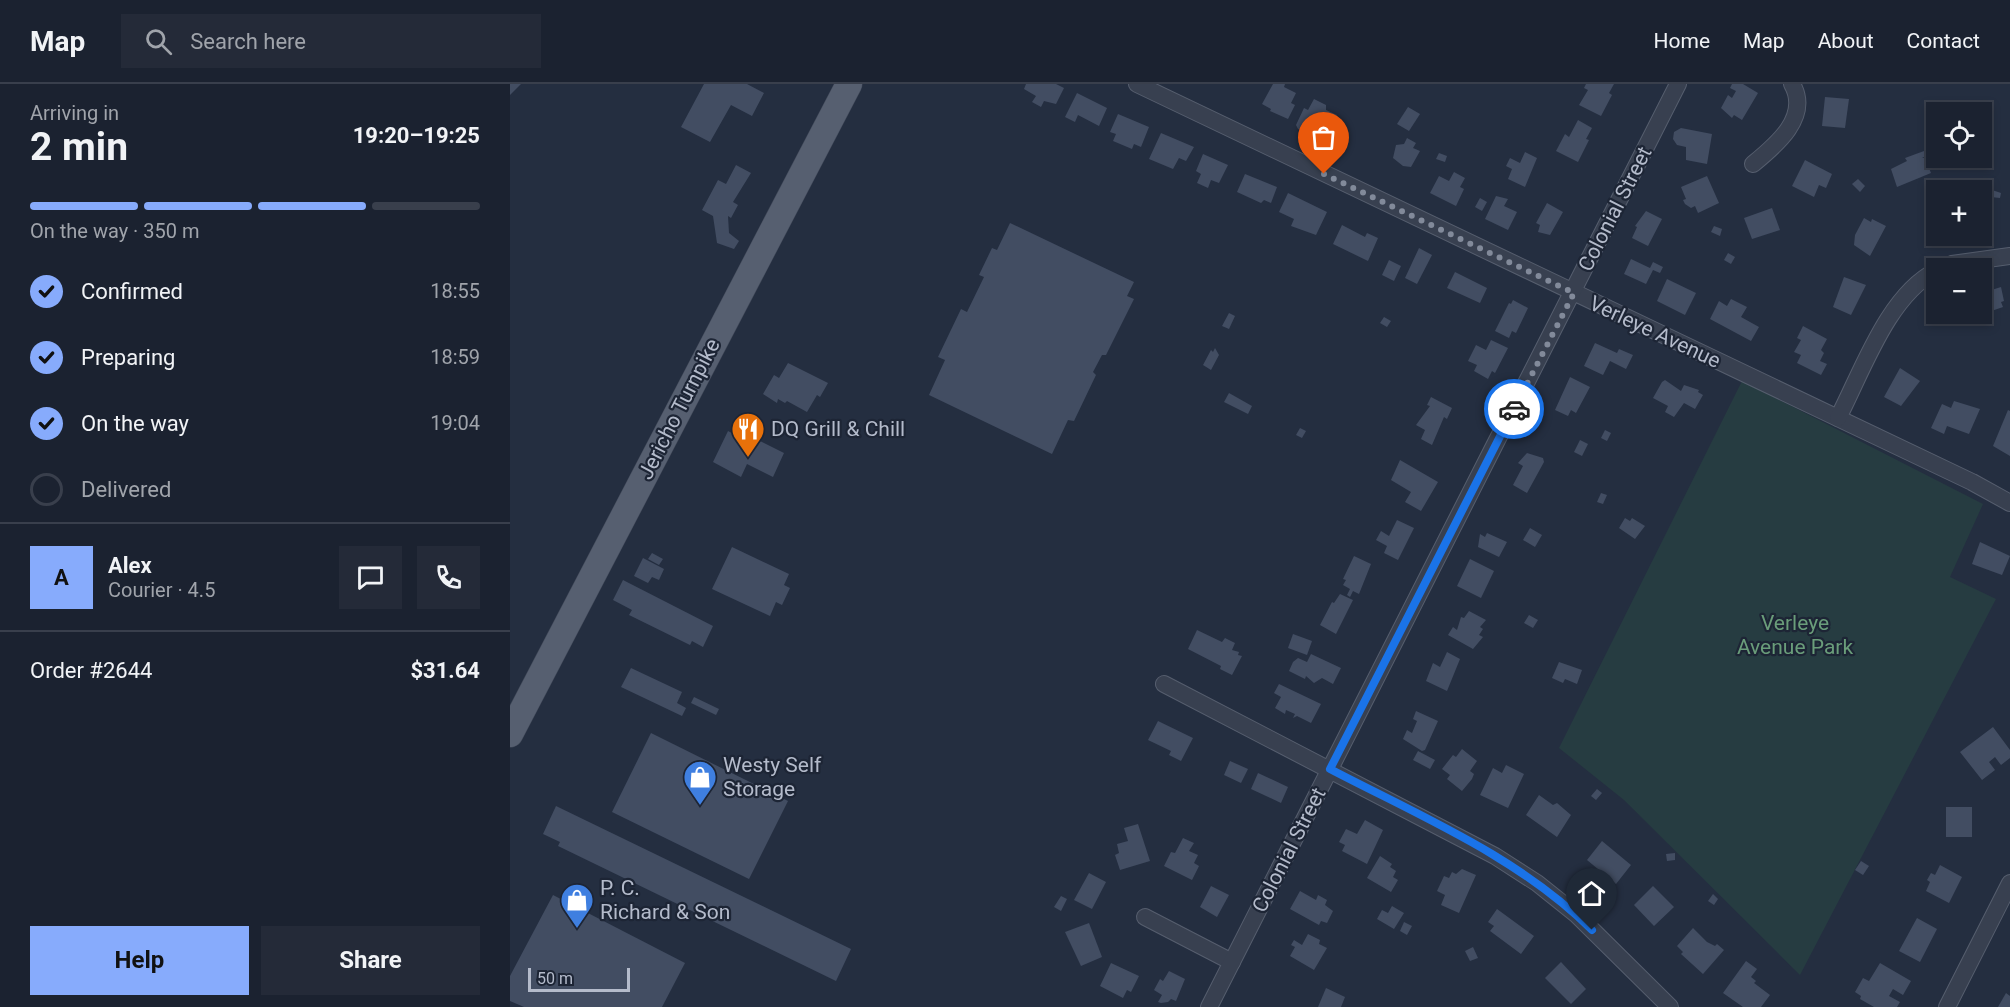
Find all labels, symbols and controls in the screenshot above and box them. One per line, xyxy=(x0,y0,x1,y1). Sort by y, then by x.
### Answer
search box xyxy=(121,14,541,68)
text: Map xyxy=(30,25,85,58)
icon: search xyxy=(142,25,175,58)
text: Search here xyxy=(190,29,306,54)
text: Home xyxy=(1654,29,1710,53)
text: Map xyxy=(1743,29,1785,53)
text: About xyxy=(1818,29,1874,53)
text: Contact xyxy=(1907,29,1980,53)
text: Arriving in xyxy=(30,101,119,125)
map controls xyxy=(1926,102,1992,324)
button: locate xyxy=(1926,102,1992,168)
pin xyxy=(1298,112,1349,174)
icon: bag xyxy=(1307,121,1340,154)
text: 19:20–19:25 xyxy=(353,123,480,148)
text: 2 min xyxy=(30,124,128,170)
street label: Colonial Street xyxy=(1573,143,1657,275)
button: + xyxy=(1926,180,1992,246)
text: On the way · 350 m xyxy=(30,219,199,243)
button: − xyxy=(1926,258,1992,324)
icon: check xyxy=(30,275,63,308)
text: Confirmed xyxy=(81,279,183,304)
text: 18:55 xyxy=(430,279,480,303)
street label: Verleye Avenue xyxy=(1586,291,1724,373)
street label: Jericho Turnpike xyxy=(633,335,725,483)
icon: check xyxy=(30,341,63,374)
text: Preparing xyxy=(81,345,175,370)
text: 18:59 xyxy=(430,345,480,369)
courier xyxy=(1484,379,1544,439)
icon: car xyxy=(1498,393,1531,426)
icon: check xyxy=(30,407,63,440)
text: On the way xyxy=(81,411,189,436)
text: 19:04 xyxy=(430,411,480,435)
restaurant icon: DQ Grill & Chill xyxy=(730,411,766,458)
place label: DQ Grill & Chill xyxy=(771,417,905,441)
text: Delivered xyxy=(81,477,171,502)
button: chat xyxy=(339,546,402,609)
button: phone xyxy=(417,546,480,609)
text: Alex xyxy=(108,553,152,578)
text: A xyxy=(54,565,69,590)
text: Courier · 4.5 xyxy=(108,578,215,602)
park label: Verleye Avenue Park xyxy=(1737,611,1853,659)
text: Order #2644 xyxy=(30,658,152,683)
text: $31.64 xyxy=(411,658,480,683)
place label: Westy Self Storage xyxy=(723,753,822,801)
shop icon: Westy Self Storage xyxy=(682,759,718,806)
street label: Colonial Street xyxy=(1247,784,1331,916)
pin xyxy=(1566,868,1617,930)
place label: P. C. Richard & Son xyxy=(600,876,730,924)
icon: home xyxy=(1575,877,1608,910)
shop icon: P. C. Richard & Son xyxy=(559,882,595,929)
button: Help xyxy=(30,926,249,995)
button: Share xyxy=(261,926,480,995)
scale bar xyxy=(528,965,630,992)
text: 50 m xyxy=(537,969,573,988)

